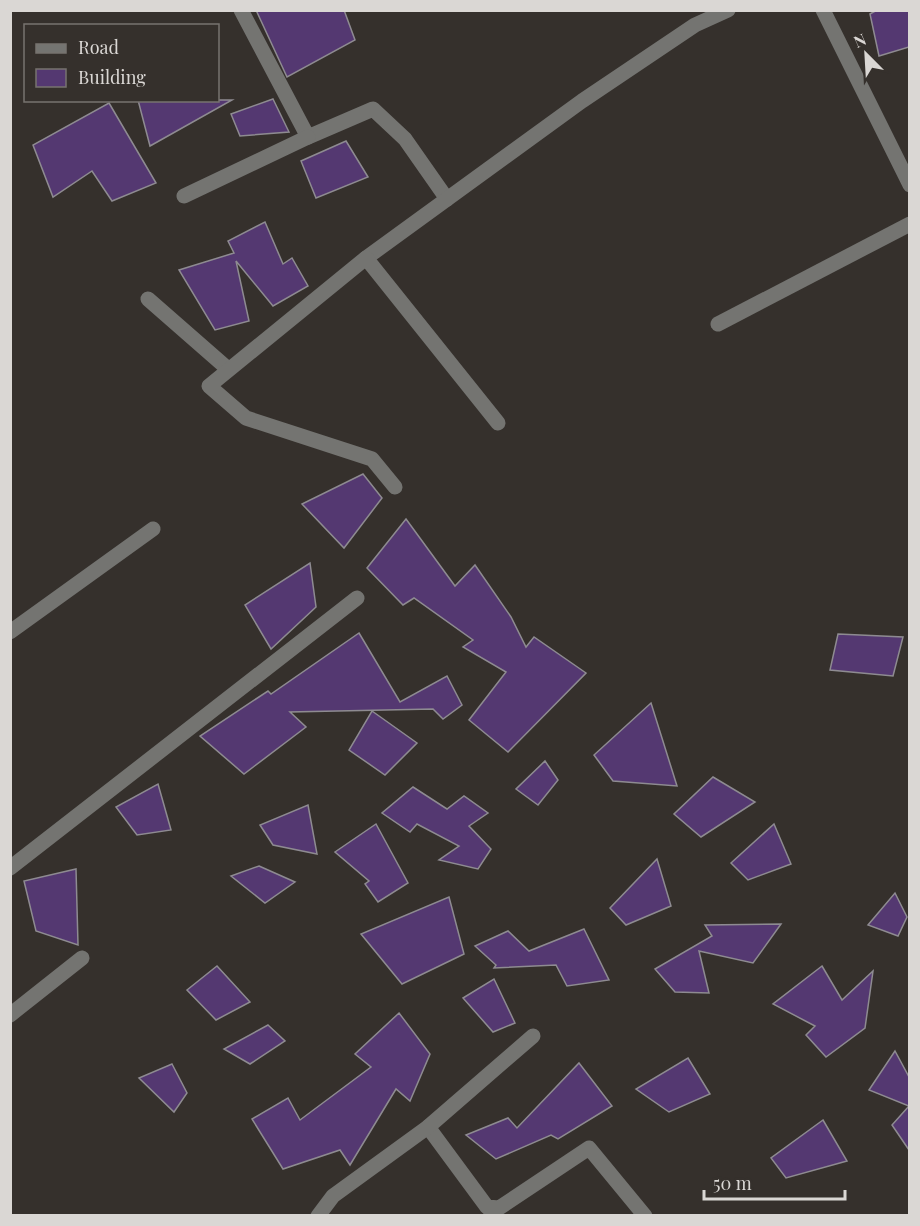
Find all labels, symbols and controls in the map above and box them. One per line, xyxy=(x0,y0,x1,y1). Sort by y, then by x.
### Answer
legend xyxy=(24,24,219,102)
north arrow xyxy=(836,24,896,84)
text: N xyxy=(850,28,870,52)
text: Road xyxy=(78,35,119,59)
text: Building xyxy=(78,65,146,89)
scale bar xyxy=(704,1163,845,1201)
text: 50 m xyxy=(713,1171,752,1195)

